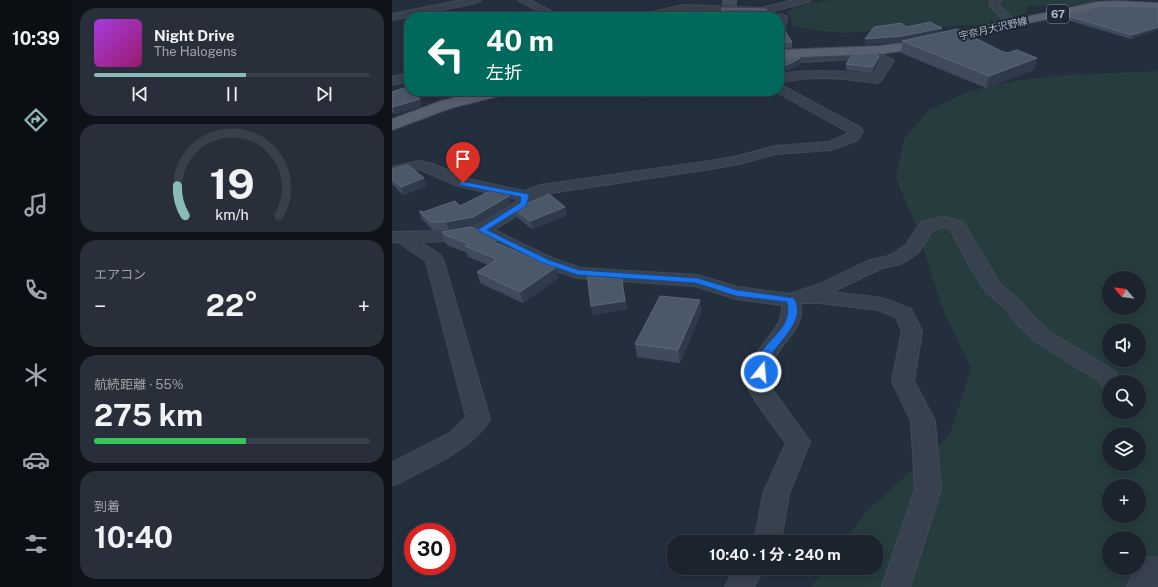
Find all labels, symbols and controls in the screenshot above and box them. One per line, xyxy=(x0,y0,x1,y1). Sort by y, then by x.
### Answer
road number: 67 xyxy=(1047,5,1069,23)
street label: 宇奈月大沢野線 xyxy=(958,14,1028,42)
text: 40 m xyxy=(486,24,554,57)
text: Night Drive xyxy=(154,27,235,44)
text: 10:39 xyxy=(12,28,60,49)
icon: left xyxy=(420,28,472,80)
text: The Halogens xyxy=(154,44,237,59)
text: 左折 xyxy=(486,62,522,83)
icon: previous xyxy=(129,83,151,105)
icon: pause xyxy=(221,83,243,105)
icon: next xyxy=(313,83,335,105)
icon: directions xyxy=(22,106,50,134)
pin xyxy=(446,142,480,183)
icon: arrive xyxy=(452,148,474,170)
text: 19 xyxy=(209,158,255,207)
icon: music xyxy=(22,191,50,219)
text: km/h xyxy=(215,205,249,222)
text: エアコン xyxy=(94,267,146,282)
north arrow xyxy=(1102,271,1146,315)
map controls xyxy=(1102,271,1146,575)
icon: phone xyxy=(22,276,50,304)
text: 22° xyxy=(206,287,258,323)
text: − xyxy=(94,293,106,319)
text: + xyxy=(358,293,370,319)
button: sound xyxy=(1102,323,1146,367)
position arrow xyxy=(740,351,782,393)
icon: climate xyxy=(22,361,50,389)
button: search xyxy=(1102,375,1146,419)
text: 航続距離 · 55% xyxy=(94,377,184,392)
text: 275 km xyxy=(94,397,203,433)
button: layers xyxy=(1102,427,1146,471)
icon: car xyxy=(22,446,50,474)
button: + xyxy=(1102,479,1146,523)
text: 到着 xyxy=(94,499,120,514)
text: 10:40 xyxy=(94,519,173,555)
speed limit sign: 30 xyxy=(404,523,456,575)
icon: filters xyxy=(22,530,50,558)
button: − xyxy=(1102,531,1146,575)
text: 10:40 · 1 分 · 240 m xyxy=(709,546,841,563)

